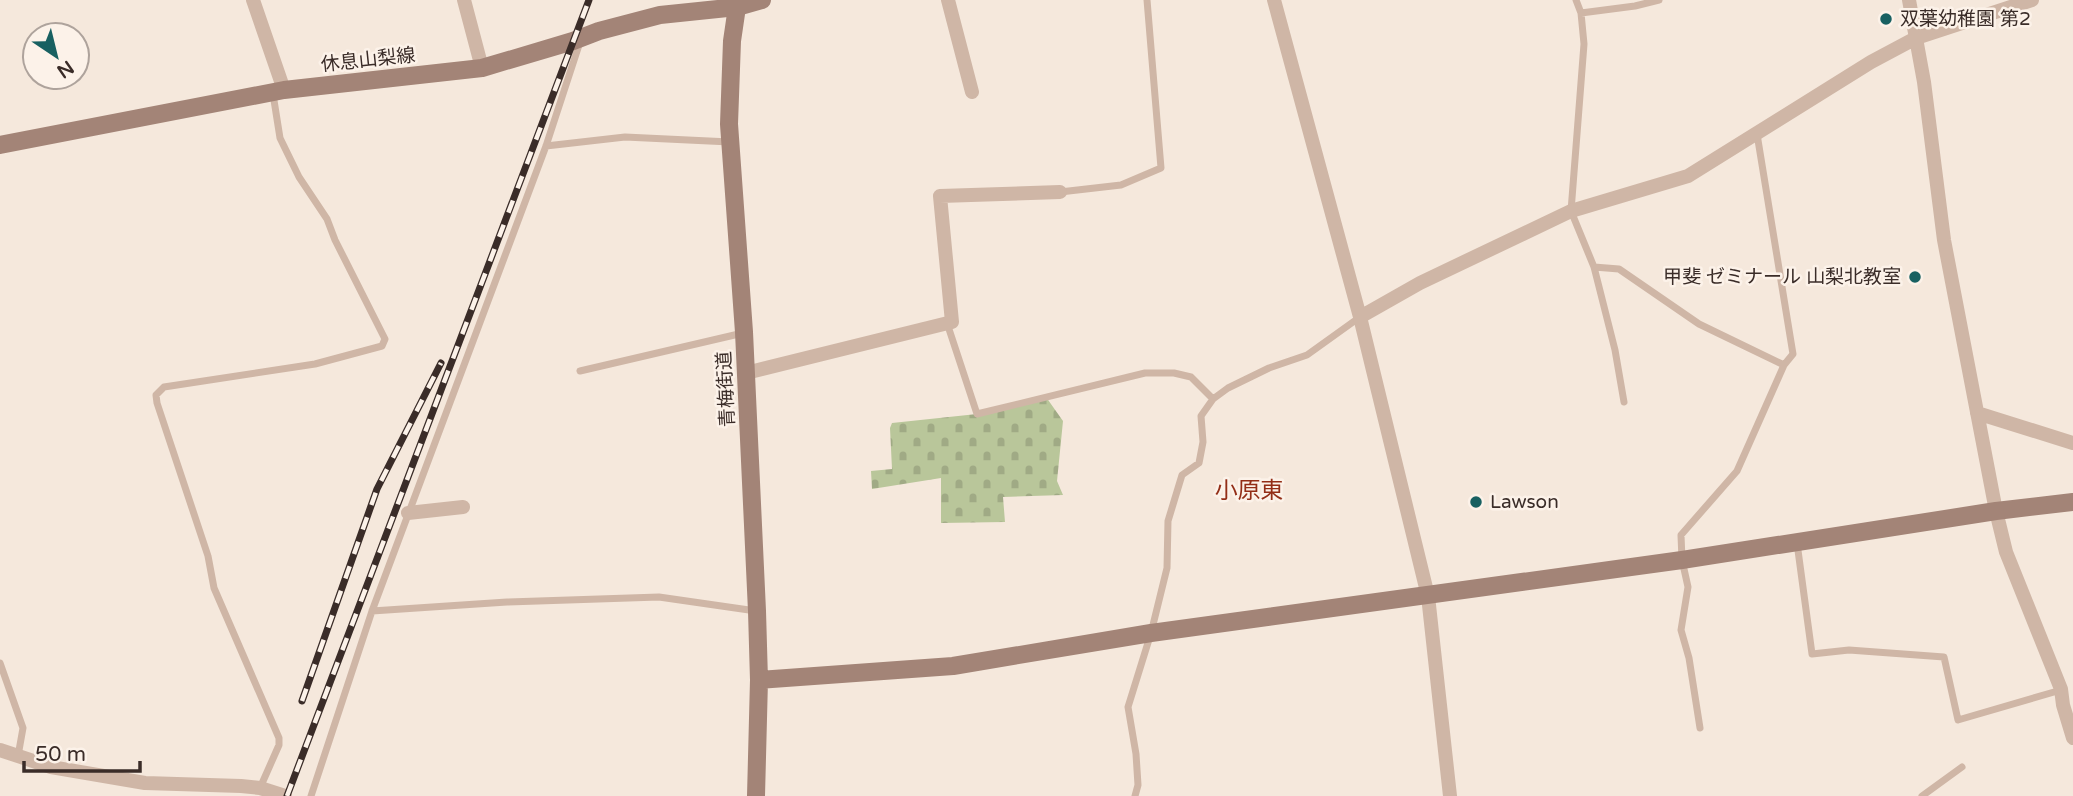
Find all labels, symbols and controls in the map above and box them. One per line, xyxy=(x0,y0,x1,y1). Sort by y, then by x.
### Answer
place label: 双葉幼稚園 第2 xyxy=(1900,8,2031,30)
marker: 双葉幼稚園 第2 xyxy=(1878,11,1894,27)
north arrow xyxy=(21,21,91,91)
street label: 休息山梨線 xyxy=(320,44,416,76)
text: N xyxy=(53,56,78,82)
place label: 甲斐 ゼミナール 山梨北教室 xyxy=(1663,266,1901,288)
marker: 甲斐 ゼミナール 山梨北教室 xyxy=(1907,269,1923,285)
street label: 青梅街道 xyxy=(713,350,739,428)
district label: 小原東 xyxy=(1215,477,1284,505)
place label: Lawson xyxy=(1490,491,1559,513)
marker: Lawson xyxy=(1468,494,1484,510)
scale bar xyxy=(24,730,140,774)
text: 50 m xyxy=(35,742,86,767)

